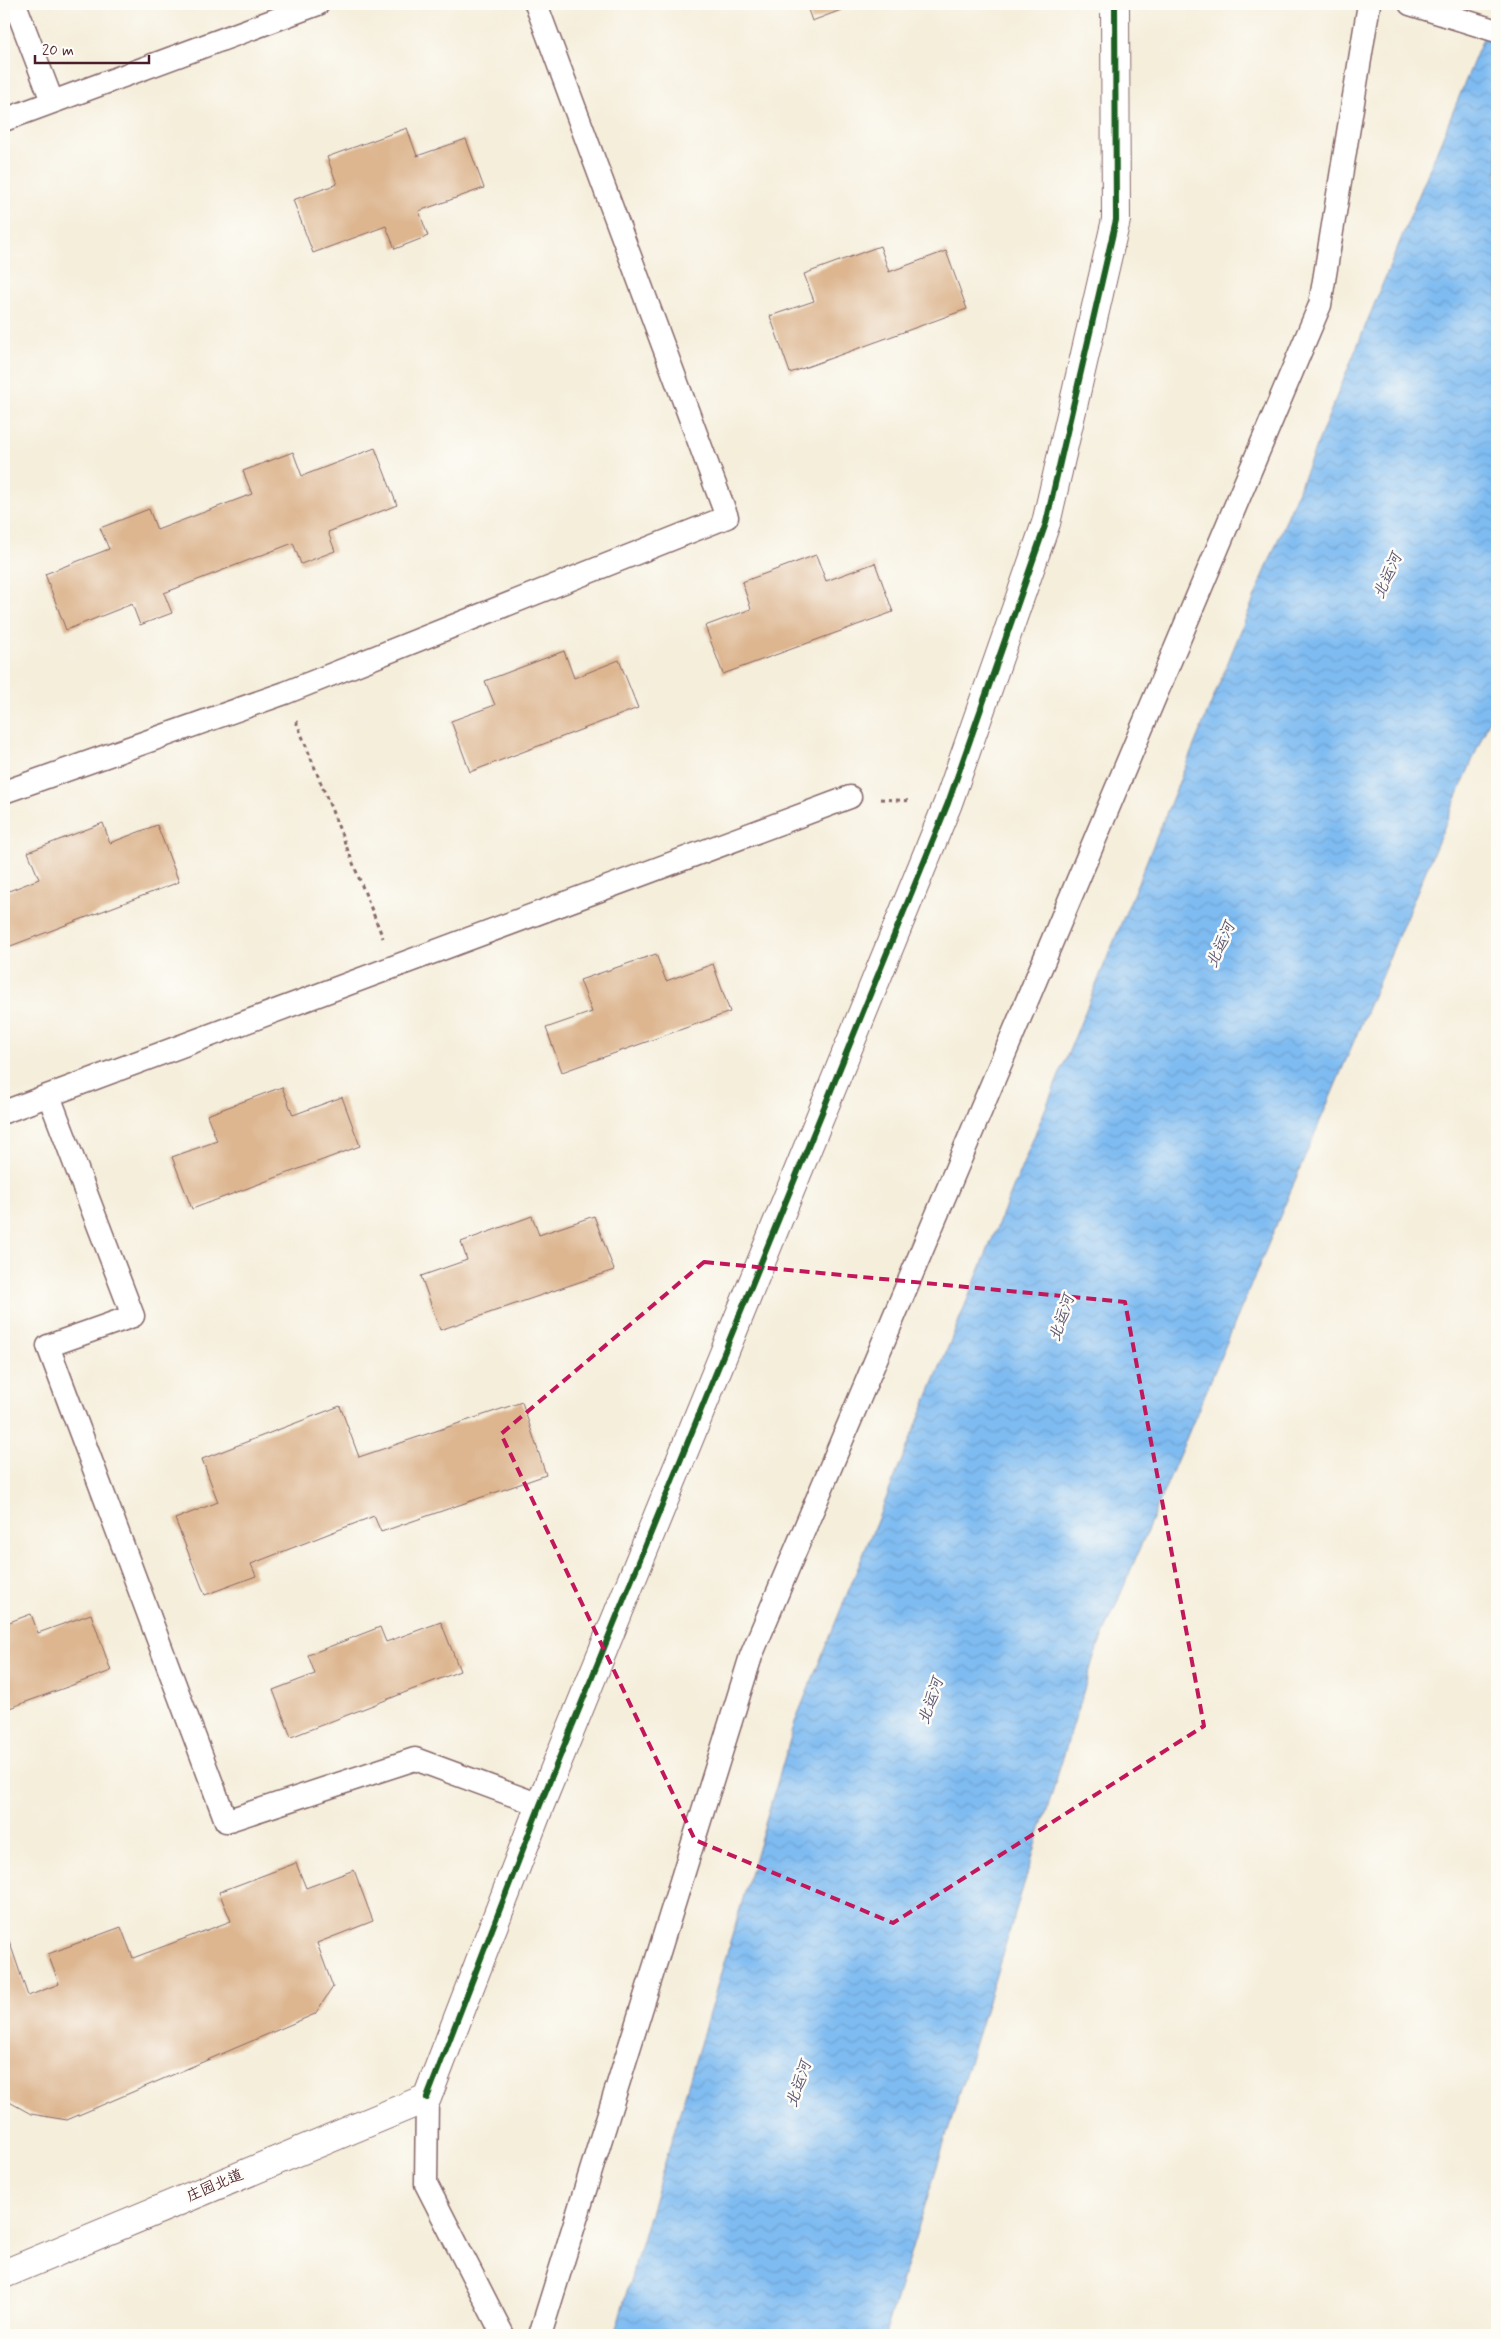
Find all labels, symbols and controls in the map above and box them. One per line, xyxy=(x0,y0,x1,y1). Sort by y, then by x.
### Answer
scale bar xyxy=(35,32,149,64)
text: 20 m xyxy=(42,41,74,61)
water label: 北运河 xyxy=(1369,547,1409,602)
water label: 北运河 xyxy=(1202,916,1242,971)
water label: 北运河 xyxy=(1044,1289,1081,1344)
water label: 北运河 xyxy=(913,1672,950,1727)
water label: 北运河 xyxy=(781,2055,818,2110)
street label: 庄园北道 xyxy=(183,2165,247,2207)

